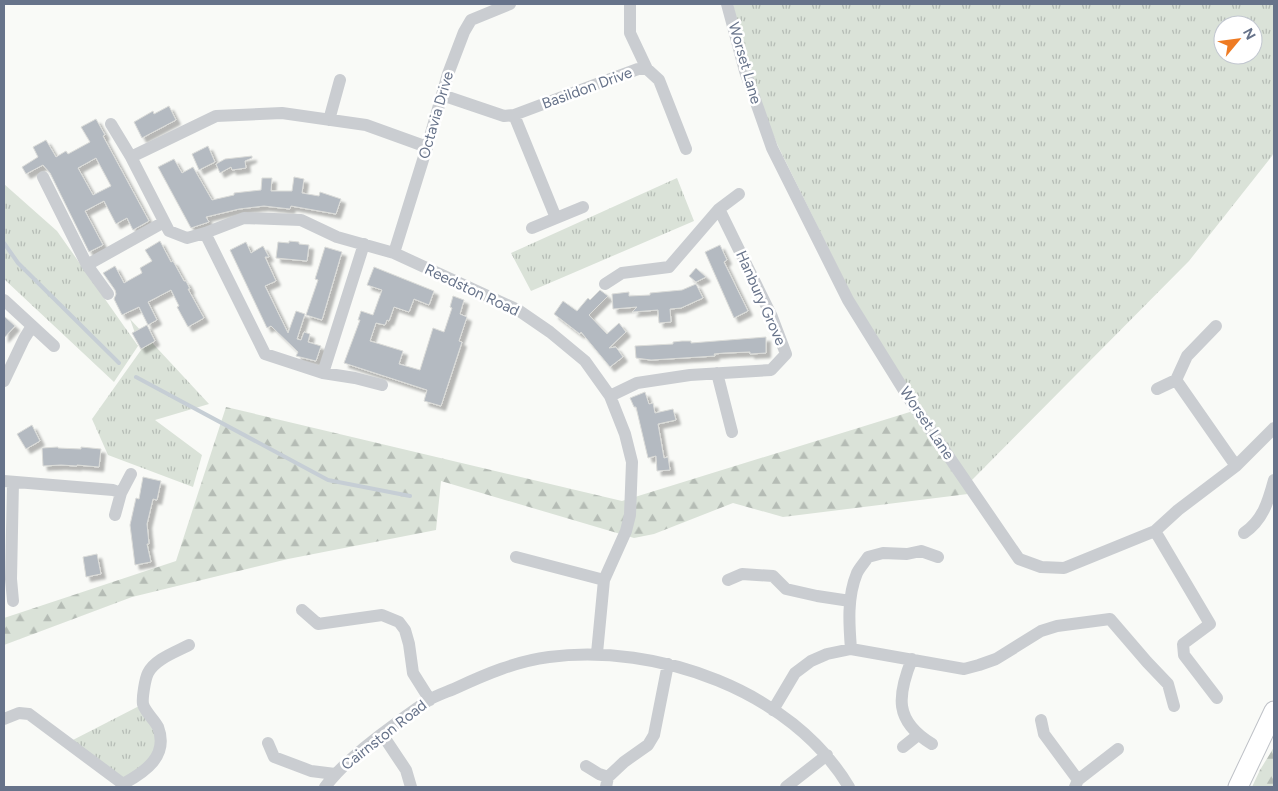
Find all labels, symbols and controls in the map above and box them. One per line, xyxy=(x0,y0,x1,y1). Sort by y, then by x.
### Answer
north arrow xyxy=(1213,15,1263,65)
street label: Worset Lane xyxy=(725,20,765,106)
text: N xyxy=(1239,25,1259,43)
street label: Basildon Drive xyxy=(539,63,635,113)
street label: Octavia Drive xyxy=(415,69,457,161)
street label: Hanbury Grove xyxy=(732,248,790,348)
street label: Reedston Road xyxy=(422,260,522,320)
street label: Worset Lane xyxy=(896,383,958,463)
street label: Cairnston Road xyxy=(338,696,430,774)

